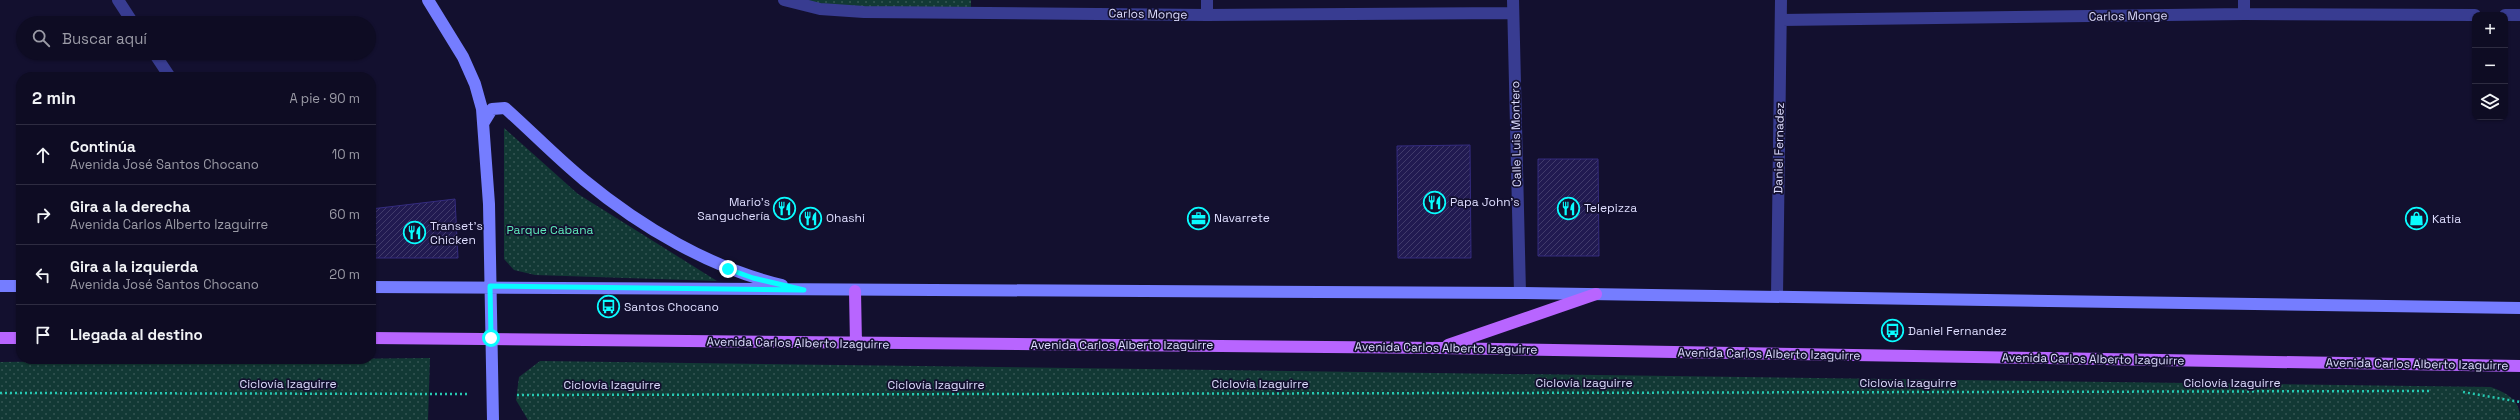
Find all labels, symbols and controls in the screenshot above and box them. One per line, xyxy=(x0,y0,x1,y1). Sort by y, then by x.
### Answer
street label: Carlos Monge xyxy=(1108,5,1188,23)
street label: Carlos Monge xyxy=(2088,7,2168,25)
map controls xyxy=(2472,12,2508,120)
button: + xyxy=(2472,12,2508,48)
search box xyxy=(16,16,376,60)
icon: search xyxy=(30,27,52,49)
text: Buscar aquí xyxy=(62,29,147,48)
button: − xyxy=(2472,48,2508,84)
street label: Calle Luis Montero xyxy=(1507,81,1525,187)
button: layers xyxy=(2472,84,2508,120)
text: 2 min xyxy=(32,87,76,109)
text: A pie · 90 m xyxy=(289,90,360,107)
street label: Daniel Fernadez xyxy=(1770,102,1788,194)
text: Continúa xyxy=(70,137,136,156)
icon: ahead xyxy=(32,144,54,166)
text: 10 m xyxy=(332,146,360,163)
text: Avenida José Santos Chocano xyxy=(70,156,259,173)
restaurant icon: Papa John's xyxy=(1421,189,1447,215)
place label: Mario's Sanguchería xyxy=(697,194,770,224)
place label: Papa John's xyxy=(1450,194,1520,210)
restaurant icon: Telepizza xyxy=(1555,195,1581,221)
restaurant icon: Mario's Sanguchería xyxy=(772,196,798,222)
text: Gira a la derecha xyxy=(70,197,190,216)
place label: Telepizza xyxy=(1584,200,1637,216)
icon: right xyxy=(32,204,54,226)
restaurant icon: Ohashi xyxy=(797,205,823,231)
office icon: Navarrete xyxy=(1186,205,1212,231)
text: 60 m xyxy=(329,206,360,223)
shop icon: Katia xyxy=(2403,206,2429,232)
place label: Ohashi xyxy=(826,210,865,226)
place label: Navarrete xyxy=(1214,210,1270,226)
place label: Katia xyxy=(2432,211,2461,227)
text: Avenida Carlos Alberto Izaguirre xyxy=(70,216,268,233)
place label: Transet's Chicken xyxy=(430,218,483,248)
restaurant icon: Transet's Chicken xyxy=(401,220,427,246)
park label: Parque Cabana xyxy=(506,222,594,238)
text: Gira a la izquierda xyxy=(70,257,198,276)
route end xyxy=(719,260,737,278)
icon: left xyxy=(32,264,54,286)
text: 20 m xyxy=(329,266,360,283)
text: Avenida José Santos Chocano xyxy=(70,276,259,293)
bus stop icon: Santos Chocano xyxy=(596,294,622,320)
place label: Santos Chocano xyxy=(624,299,719,315)
bus stop icon: Daniel Fernandez xyxy=(1879,318,1905,344)
place label: Daniel Fernandez xyxy=(1908,323,2007,339)
icon: arrive xyxy=(32,324,54,346)
text: Llegada al destino xyxy=(70,325,203,344)
route start xyxy=(482,329,500,347)
street label: Avenida Carlos Alberto Izaguirre xyxy=(706,333,890,353)
street label: Avenida Carlos Alberto Izaguirre xyxy=(1031,337,1213,353)
street label: Avenida Carlos Alberto Izaguirre xyxy=(1354,338,1538,358)
street label: Avenida Carlos Alberto Izaguirre xyxy=(1677,344,1861,364)
street label: Avenida Carlos Alberto Izaguirre xyxy=(2001,349,2185,369)
street label: Avenida Carlos Alberto Izaguirre xyxy=(2325,354,2509,374)
street label: Ciclovía Izaguirre xyxy=(1535,375,1633,391)
street label: Ciclovía Izaguirre xyxy=(1859,375,1957,391)
street label: Ciclovía Izaguirre xyxy=(2183,375,2281,391)
street label: Ciclovía Izaguirre xyxy=(239,376,337,392)
street label: Ciclovía Izaguirre xyxy=(1211,376,1309,392)
street label: Ciclovía Izaguirre xyxy=(563,377,661,393)
street label: Ciclovía Izaguirre xyxy=(887,377,985,393)

